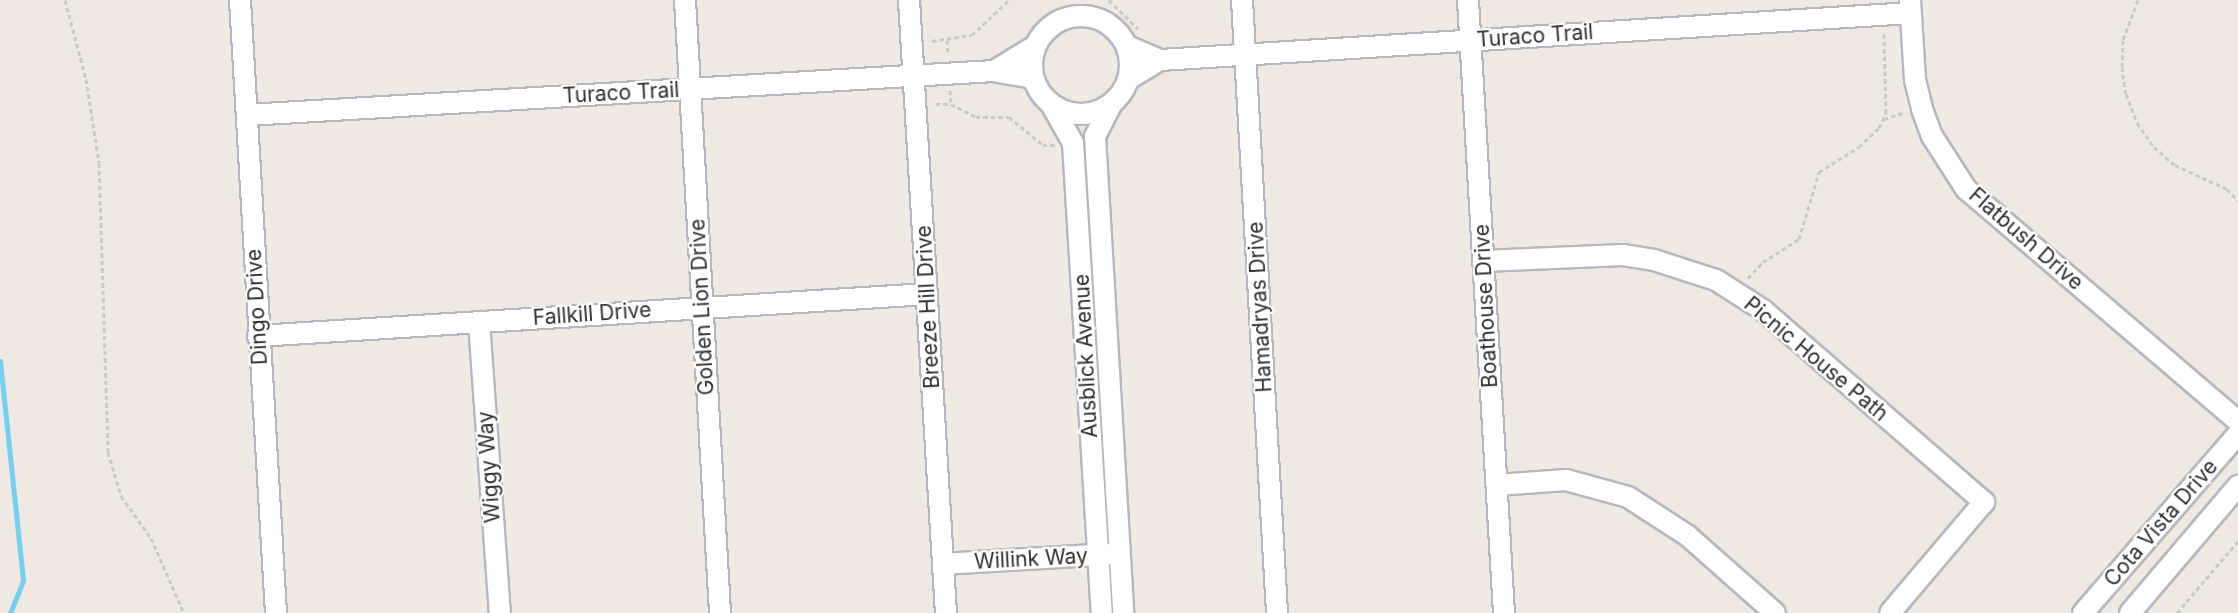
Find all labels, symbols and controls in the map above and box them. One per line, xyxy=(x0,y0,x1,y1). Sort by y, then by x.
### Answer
street label: Turaco Trail xyxy=(1476,19,1594,53)
street label: Turaco Trail xyxy=(562,77,680,109)
street label: Flatbush Drive xyxy=(1964,183,2088,295)
street label: Golden Lion Drive xyxy=(685,218,719,396)
street label: Hamadryas Drive xyxy=(1243,221,1277,393)
street label: Boathouse Drive xyxy=(1469,223,1503,389)
street label: Breeze Hill Drive xyxy=(911,225,945,389)
street label: Dingo Drive xyxy=(241,248,273,366)
street label: Ausblick Avenue xyxy=(1069,273,1103,439)
street label: Picnic House Path xyxy=(1739,291,1893,427)
street label: Fallkill Drive xyxy=(532,297,652,331)
street label: Wiggy Way xyxy=(473,410,505,524)
street label: Cota Vista Drive xyxy=(2099,454,2223,592)
street label: Willink Way xyxy=(974,543,1088,575)

